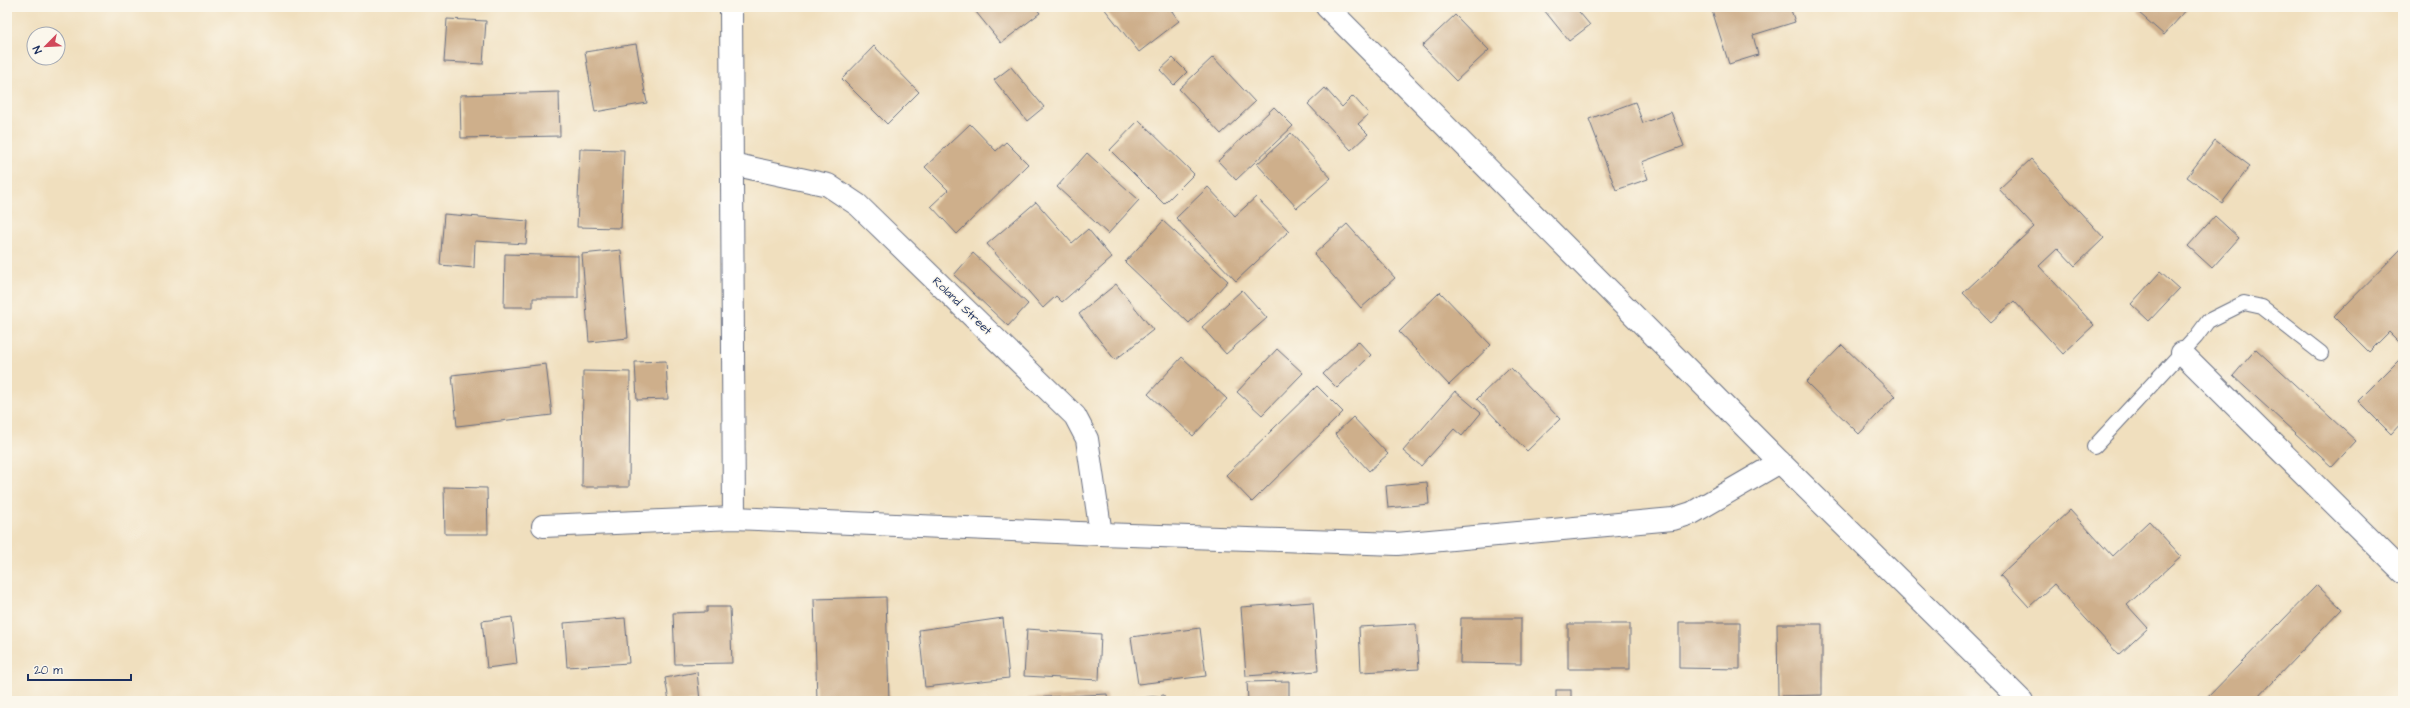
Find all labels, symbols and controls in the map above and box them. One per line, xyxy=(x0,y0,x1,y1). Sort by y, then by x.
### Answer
north arrow xyxy=(26,26,66,66)
text: N xyxy=(29,44,46,56)
street label: Roland Street xyxy=(928,273,996,339)
scale bar xyxy=(28,656,131,682)
text: 20 m xyxy=(34,662,63,679)

